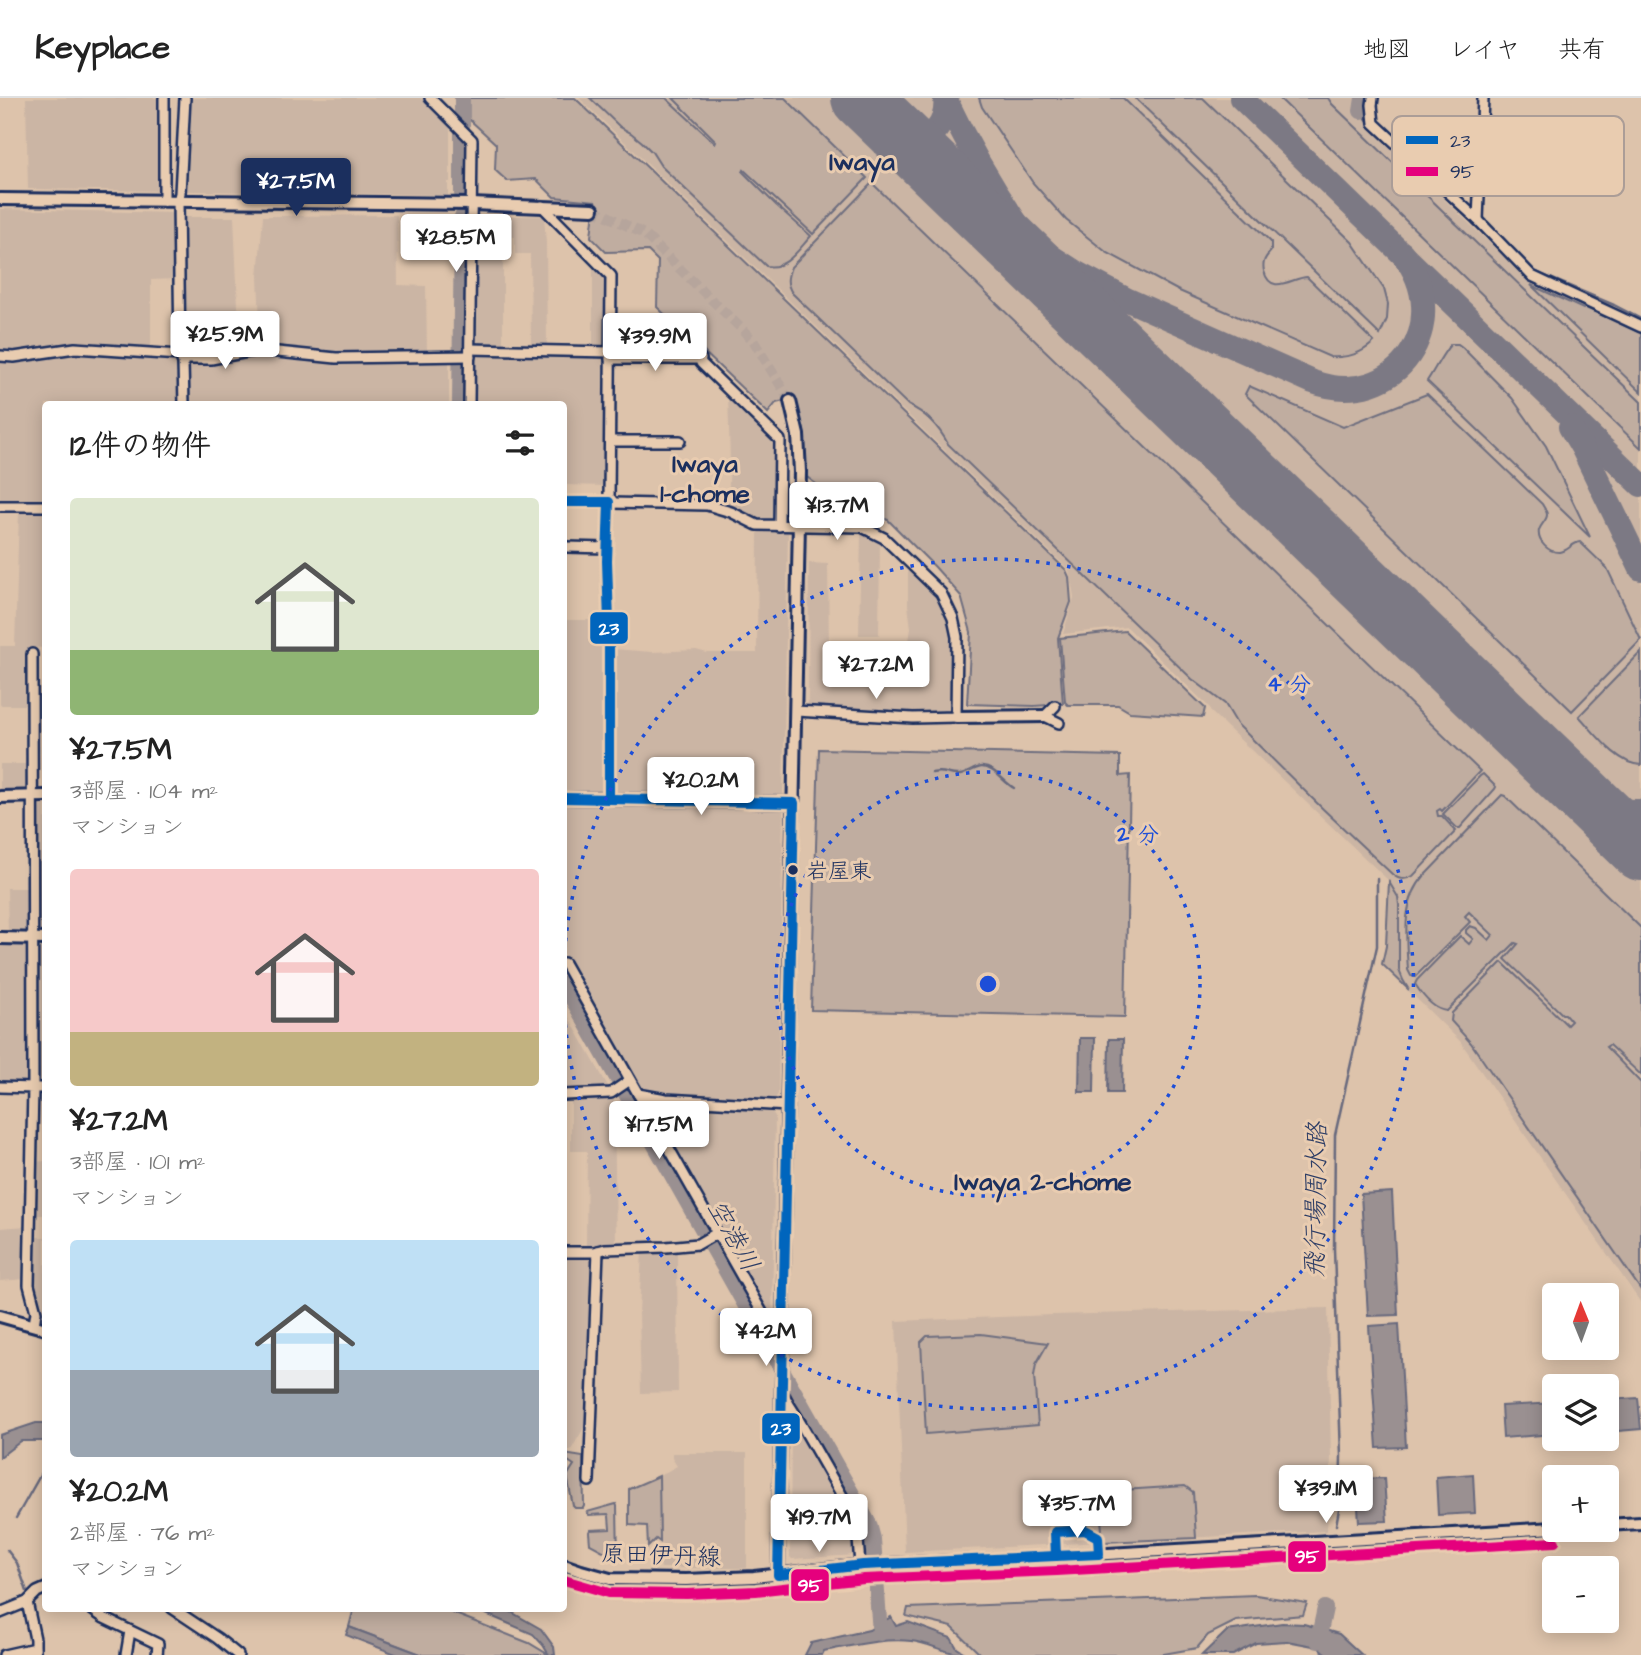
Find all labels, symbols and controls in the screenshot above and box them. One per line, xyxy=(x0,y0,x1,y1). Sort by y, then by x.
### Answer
text: Keyplace xyxy=(35,25,170,71)
text: 地図 xyxy=(1363,33,1411,67)
text: レイヤ xyxy=(1449,33,1520,67)
text: 共有 xyxy=(1558,33,1606,67)
legend xyxy=(1392,116,1624,196)
text: 23 xyxy=(1450,128,1471,155)
district label: Iwaya xyxy=(829,144,896,183)
pin: ¥27.5M xyxy=(239,158,353,218)
text: 95 xyxy=(1450,159,1475,186)
text: ¥27.5M xyxy=(257,165,335,197)
pin: ¥28.5M xyxy=(399,214,513,274)
text: ¥28.5M xyxy=(417,221,495,253)
pin: ¥25.9M xyxy=(168,312,282,371)
pin: ¥39.9M xyxy=(598,314,712,373)
text: ¥25.9M xyxy=(186,318,264,350)
text: ¥39.9M xyxy=(619,320,691,352)
icon: filters xyxy=(501,424,539,462)
text: 12件の物件 xyxy=(70,425,211,467)
district label: Iwaya 1-chome xyxy=(660,446,750,512)
pin: ¥13.7M xyxy=(780,482,894,542)
text: ¥13.7M xyxy=(805,489,869,521)
icon: home xyxy=(242,544,368,670)
line badge: 23 xyxy=(589,611,629,645)
text: 23 xyxy=(598,616,620,643)
pin: ¥27.2M xyxy=(819,642,933,701)
text: ¥27.2M xyxy=(838,648,914,680)
text: 4 分 xyxy=(1267,670,1311,699)
text: ¥27.5M xyxy=(70,729,172,771)
pin: ¥20.2M xyxy=(644,758,758,817)
text: ¥20.2M xyxy=(663,764,739,796)
text: 3部屋 · 104 m² xyxy=(70,775,218,807)
text: マンション xyxy=(70,811,184,843)
text: 2 分 xyxy=(1116,820,1159,849)
place label: 岩屋東 xyxy=(806,856,872,887)
marker: 岩屋東 xyxy=(786,863,800,877)
icon: home xyxy=(242,915,368,1041)
centre of rings xyxy=(976,972,1000,996)
text: ¥27.2M xyxy=(70,1100,168,1142)
pin: ¥17.5M xyxy=(602,1102,716,1161)
text: ¥17.5M xyxy=(625,1108,693,1140)
water label: 飛行場周水路 xyxy=(1297,1120,1335,1278)
text: 3部屋 · 101 m² xyxy=(70,1146,205,1178)
district label: Iwaya 2-chome xyxy=(954,1164,1132,1203)
text: マンション xyxy=(70,1182,184,1214)
water label: 空港川 xyxy=(698,1193,768,1278)
north arrow xyxy=(1542,1283,1619,1360)
map controls xyxy=(1542,1283,1619,1633)
icon: home xyxy=(242,1286,368,1412)
pin: ¥42M xyxy=(725,1308,807,1368)
text: ¥42M xyxy=(736,1315,796,1347)
button: layers xyxy=(1542,1374,1619,1451)
line badge: 23 xyxy=(761,1412,801,1445)
text: 23 xyxy=(770,1416,792,1443)
button: + xyxy=(1542,1465,1619,1542)
pin: ¥39.1M xyxy=(1269,1466,1383,1525)
text: ¥20.2M xyxy=(70,1471,168,1513)
text: ¥39.1M xyxy=(1295,1472,1357,1504)
pin: ¥35.7M xyxy=(1020,1480,1134,1540)
text: ¥35.7M xyxy=(1039,1487,1115,1519)
pin: ¥19.7M xyxy=(762,1494,876,1554)
text: ¥19.7M xyxy=(787,1501,851,1533)
text: 2部屋 · 76 m² xyxy=(70,1517,215,1549)
street label: 原田伊丹線 xyxy=(600,1537,722,1575)
line badge: 95 xyxy=(1287,1540,1327,1573)
text: 95 xyxy=(1295,1544,1320,1571)
text: マンション xyxy=(70,1553,184,1585)
button: − xyxy=(1542,1556,1619,1633)
line badge: 95 xyxy=(790,1568,830,1602)
text: 95 xyxy=(798,1573,823,1600)

